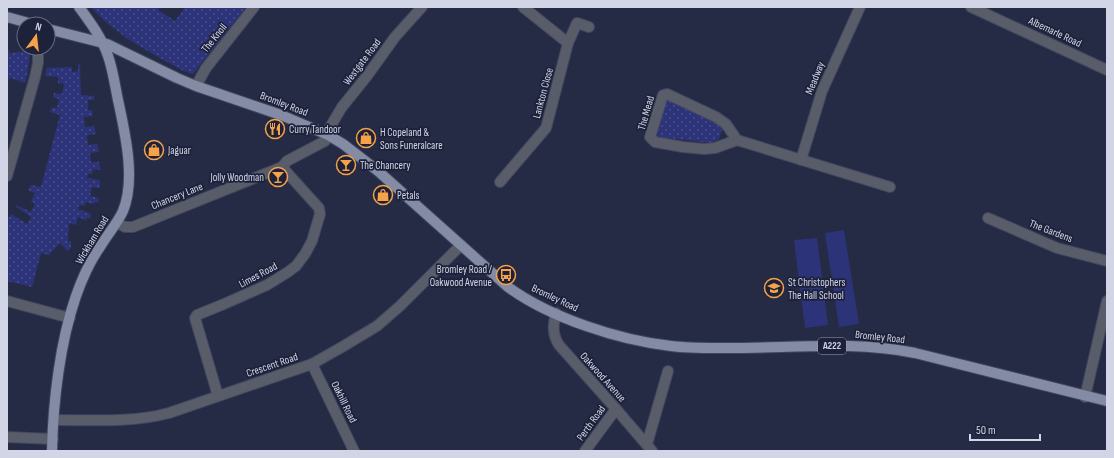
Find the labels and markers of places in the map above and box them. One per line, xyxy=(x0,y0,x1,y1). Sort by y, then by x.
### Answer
restaurant icon: Curry Tandoor xyxy=(264,118,286,140)
place label: Curry Tandoor xyxy=(289,123,341,136)
place label: H Copeland & Sons Funeralcare xyxy=(380,126,443,152)
shop icon: H Copeland & Sons Funeralcare xyxy=(355,127,377,149)
shop icon: Jaguar xyxy=(143,139,165,161)
place label: Jaguar xyxy=(167,144,191,157)
bar icon: The Chancery xyxy=(335,154,357,176)
place label: The Chancery xyxy=(360,159,411,172)
bar icon: Jolly Woodman xyxy=(267,166,289,188)
place label: Jolly Woodman xyxy=(209,171,264,184)
shop icon: Petals xyxy=(372,184,394,206)
place label: Petals xyxy=(397,189,420,202)
place label: Bromley Road / Oakwood Avenue xyxy=(430,263,493,289)
bus stop icon: Bromley Road / Oakwood Avenue xyxy=(495,264,517,286)
place label: St Christophers The Hall School xyxy=(788,276,846,302)
school or university icon: St Christophers The Hall School xyxy=(763,277,785,299)

